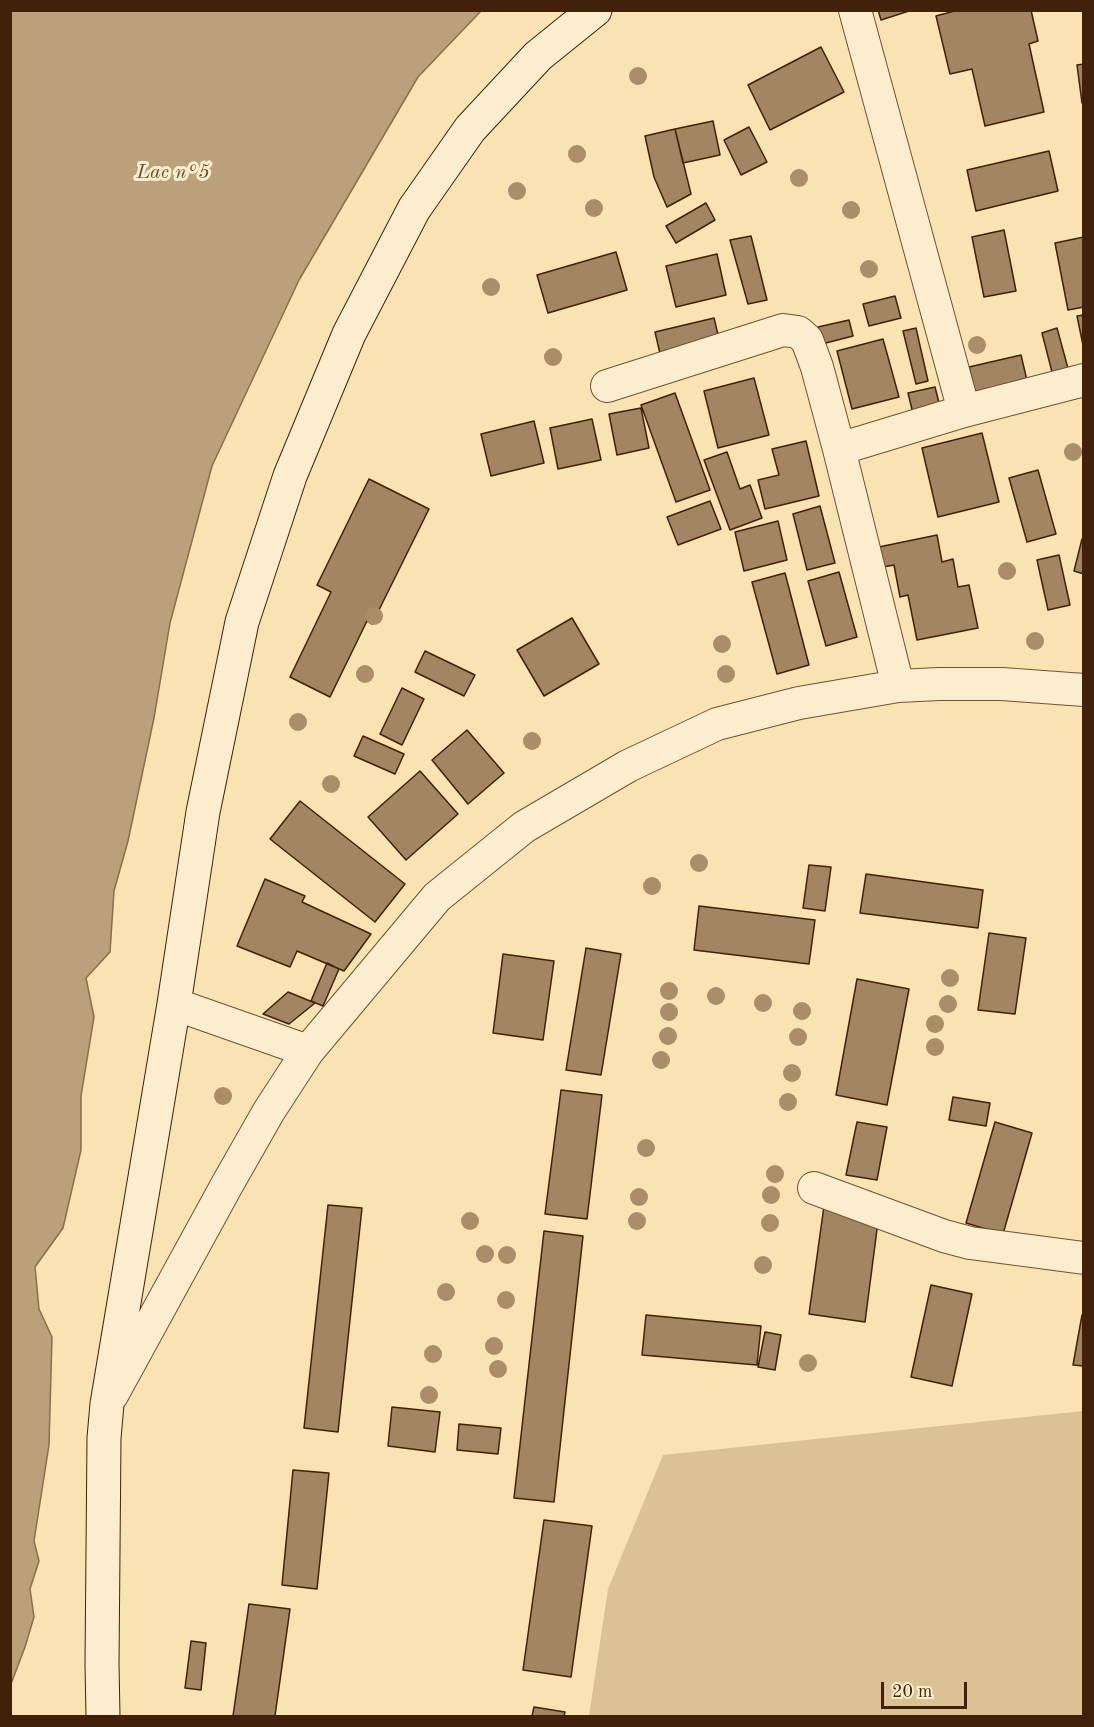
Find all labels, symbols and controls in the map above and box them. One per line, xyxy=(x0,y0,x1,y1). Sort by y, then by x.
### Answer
water label: Lac n°5 xyxy=(136,161,210,185)
scale bar xyxy=(884,1670,970,1708)
text: 20 m xyxy=(892,1683,932,1701)

